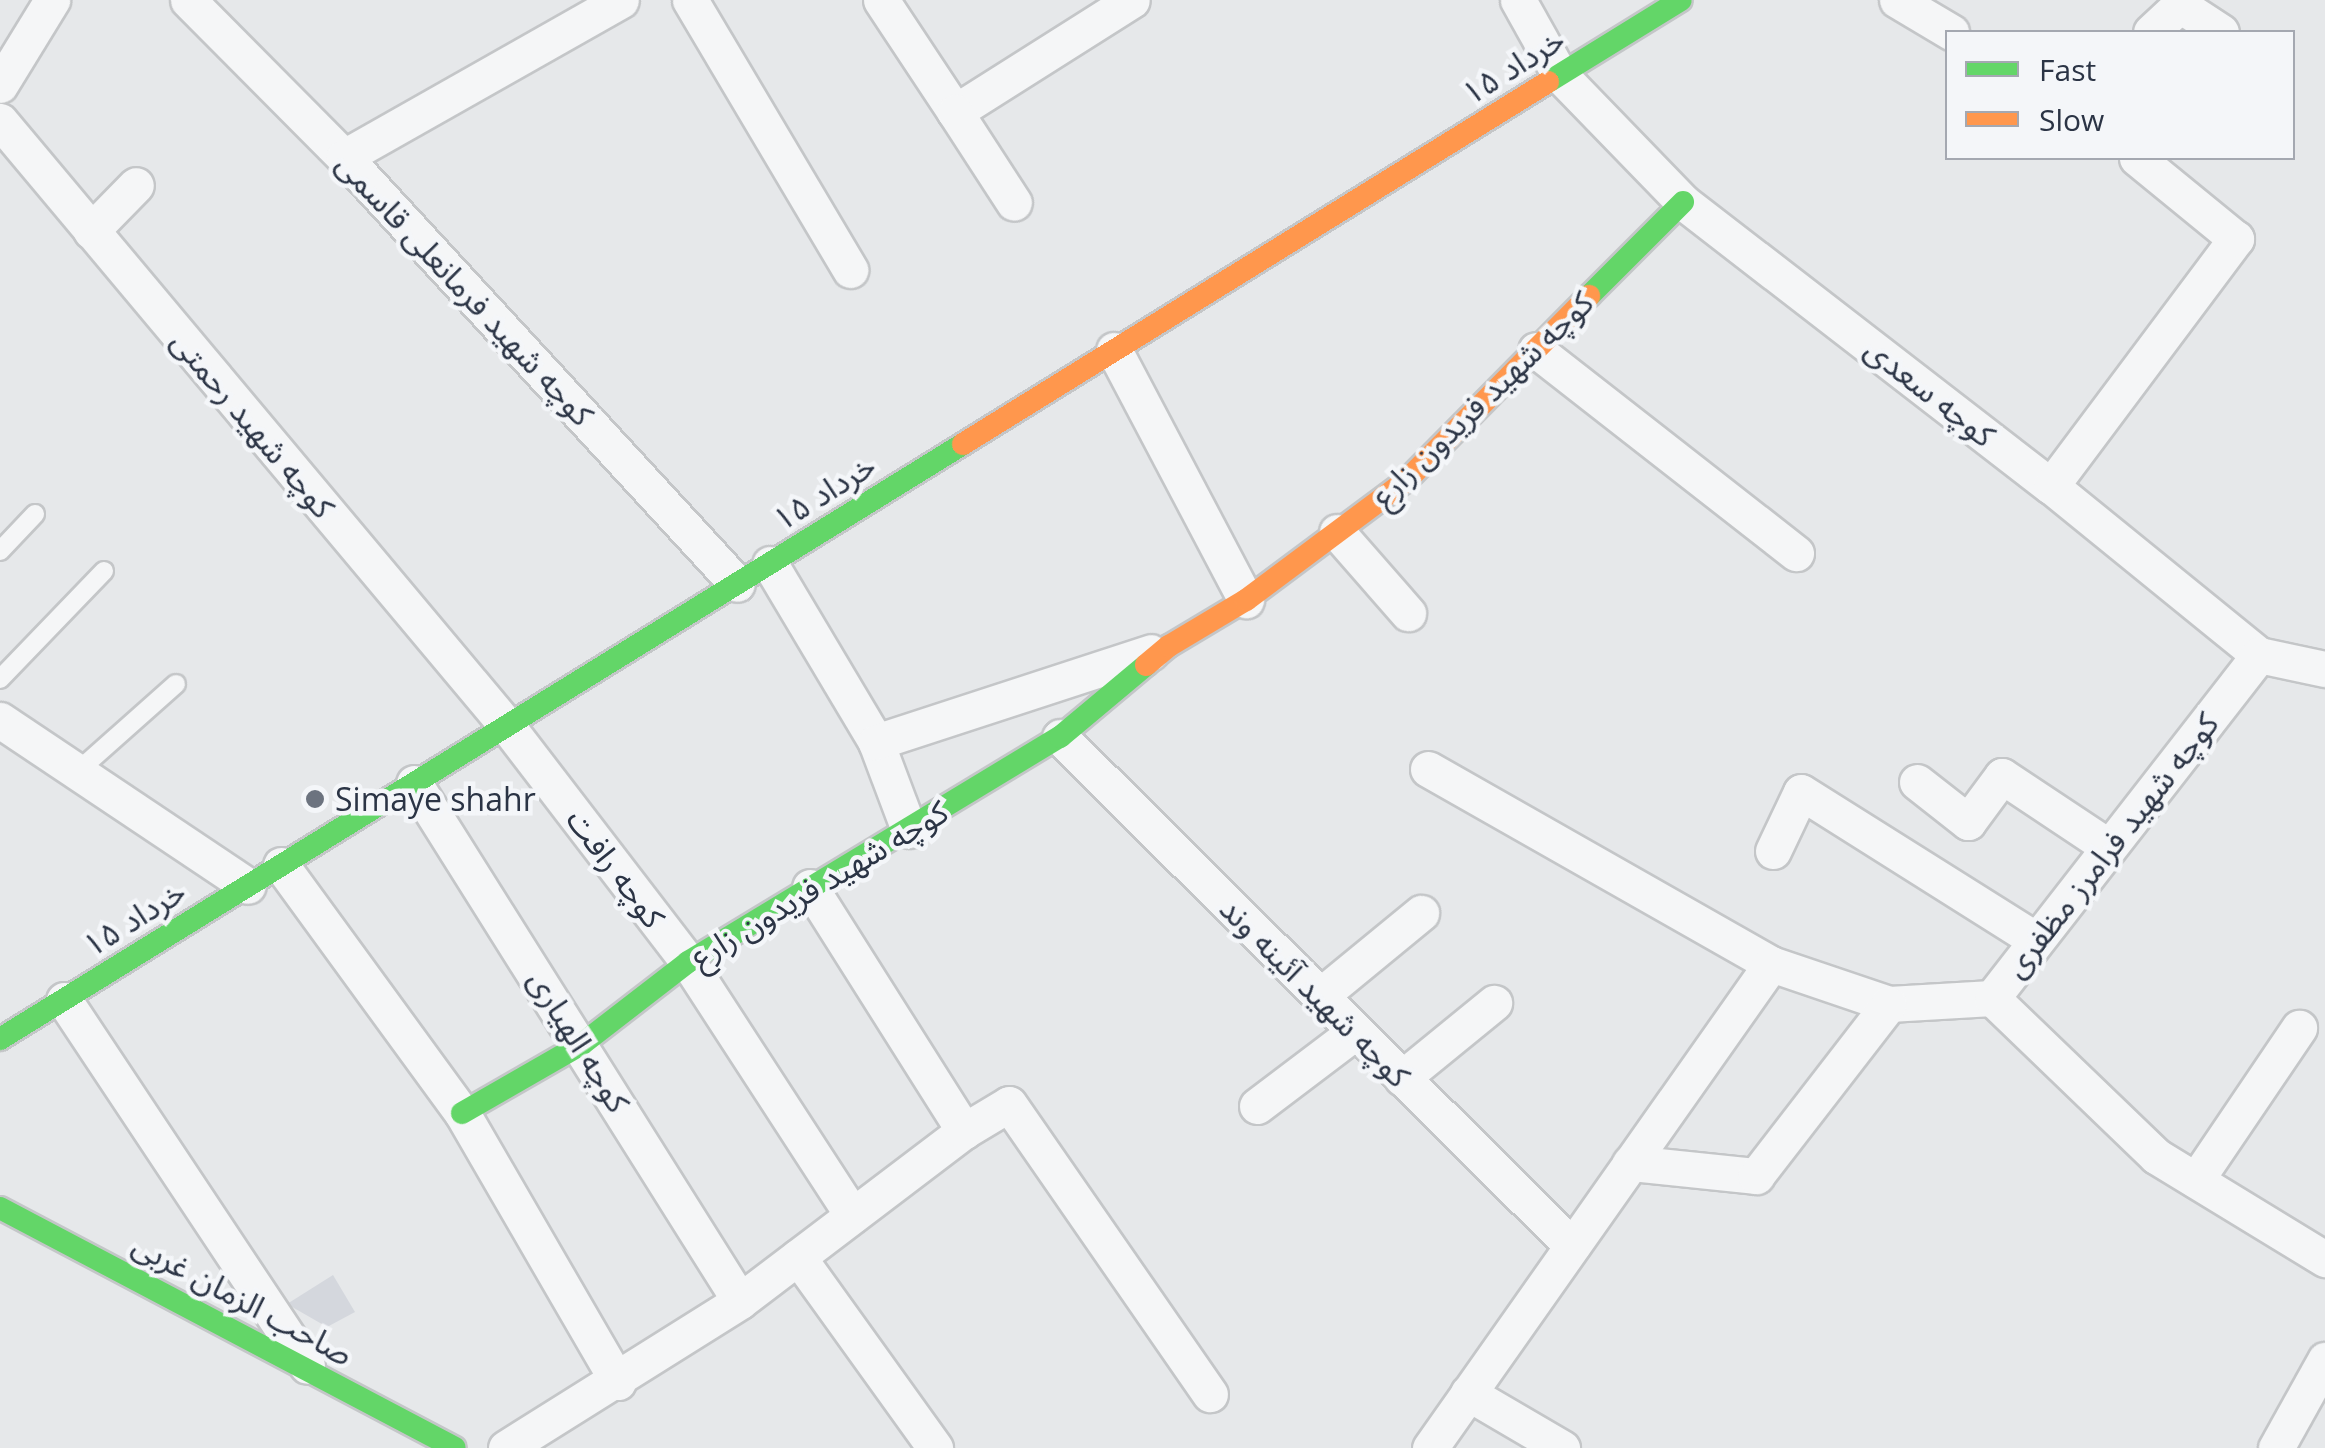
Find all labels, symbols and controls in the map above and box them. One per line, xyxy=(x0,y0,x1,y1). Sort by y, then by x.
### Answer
street label: ۱۵ خرداد xyxy=(1455,20,1571,112)
legend xyxy=(1945,30,2295,160)
text: Fast xyxy=(2039,49,2096,90)
text: Slow xyxy=(2039,99,2104,140)
street label: کوچه شهید فرمانعلی قاسمی xyxy=(329,145,601,433)
street label: کوچه شهید فریدون زارع xyxy=(1363,283,1601,515)
street label: کوچه شهید رحمتی xyxy=(163,322,343,526)
street label: کوچه سعدی xyxy=(1857,329,2003,455)
street label: ۱۵ خرداد xyxy=(766,446,882,538)
street label: کوچه شهید فرامرز مظفری xyxy=(1996,705,2226,985)
place label: Simaye shahr xyxy=(335,780,536,818)
marker: Simaye shahr xyxy=(304,788,326,810)
street label: کوچه شهید فریدون زارع xyxy=(683,792,955,976)
street label: کوچه رافت xyxy=(559,801,673,935)
street label: ۱۵ خرداد xyxy=(76,872,192,964)
street label: کوچه شهید آئینه وند xyxy=(1212,889,1418,1095)
street label: کوچه الهیاری xyxy=(520,963,638,1119)
street label: صاحب الزمان غربی xyxy=(126,1225,360,1373)

